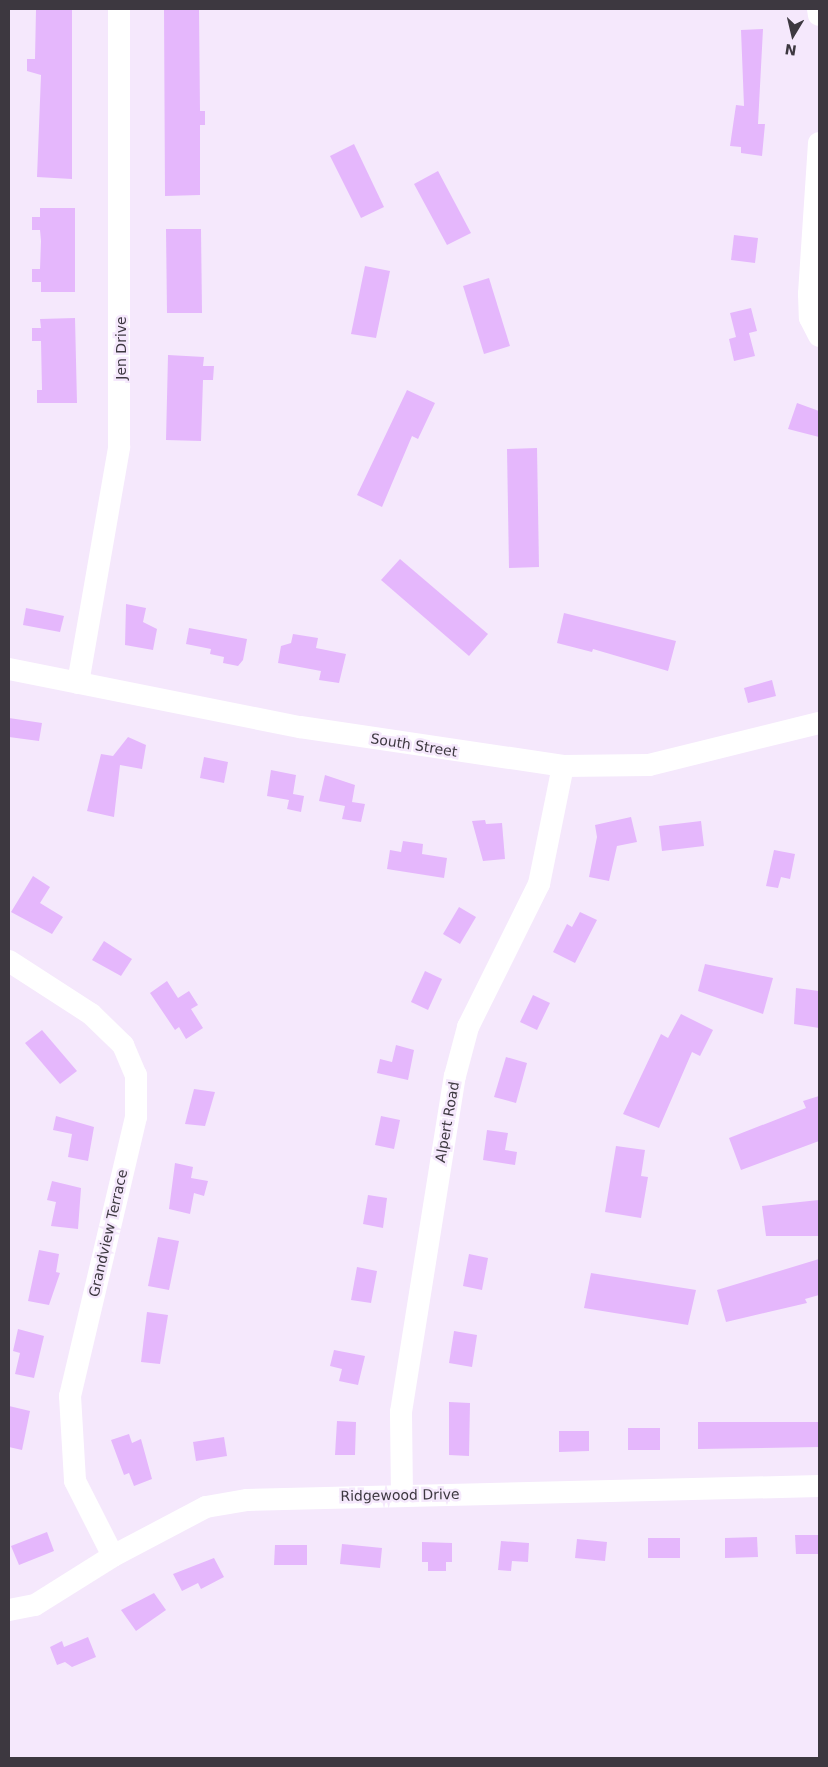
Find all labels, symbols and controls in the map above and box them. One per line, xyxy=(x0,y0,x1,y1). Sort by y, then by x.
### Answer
north arrow xyxy=(768,10,818,60)
text: N xyxy=(784,41,798,59)
street label: Jen Drive xyxy=(113,316,129,380)
street label: South Street xyxy=(369,730,459,760)
street label: Alpert Road xyxy=(432,1080,462,1164)
street label: Grandview Terrace xyxy=(85,1167,131,1299)
street label: Ridgewood Drive xyxy=(340,1486,460,1504)

